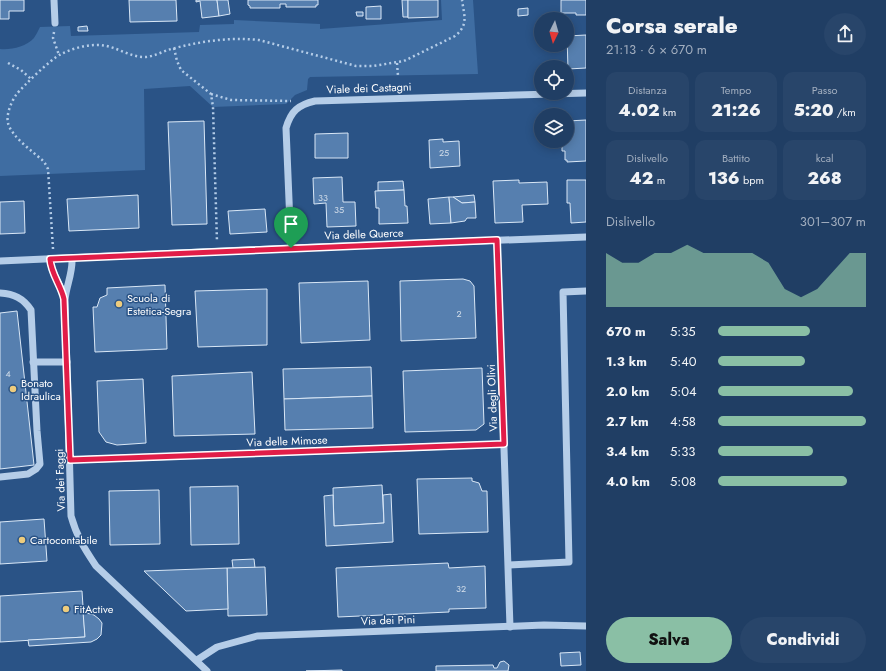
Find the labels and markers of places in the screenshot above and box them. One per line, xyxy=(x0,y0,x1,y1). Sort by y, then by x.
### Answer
pin xyxy=(274,207,308,248)
place label: Scuola di Estetica-Segra xyxy=(127,290,191,319)
marker: Scuola di Estetica-Segra xyxy=(114,299,124,309)
place label: Bonato Idraulica xyxy=(21,375,61,404)
marker: Bonato Idraulica xyxy=(8,384,18,394)
place label: Cartocontabile xyxy=(30,532,98,548)
marker: Cartocontabile xyxy=(17,535,27,545)
place label: FitActive xyxy=(74,601,114,617)
marker: FitActive xyxy=(61,604,71,614)

